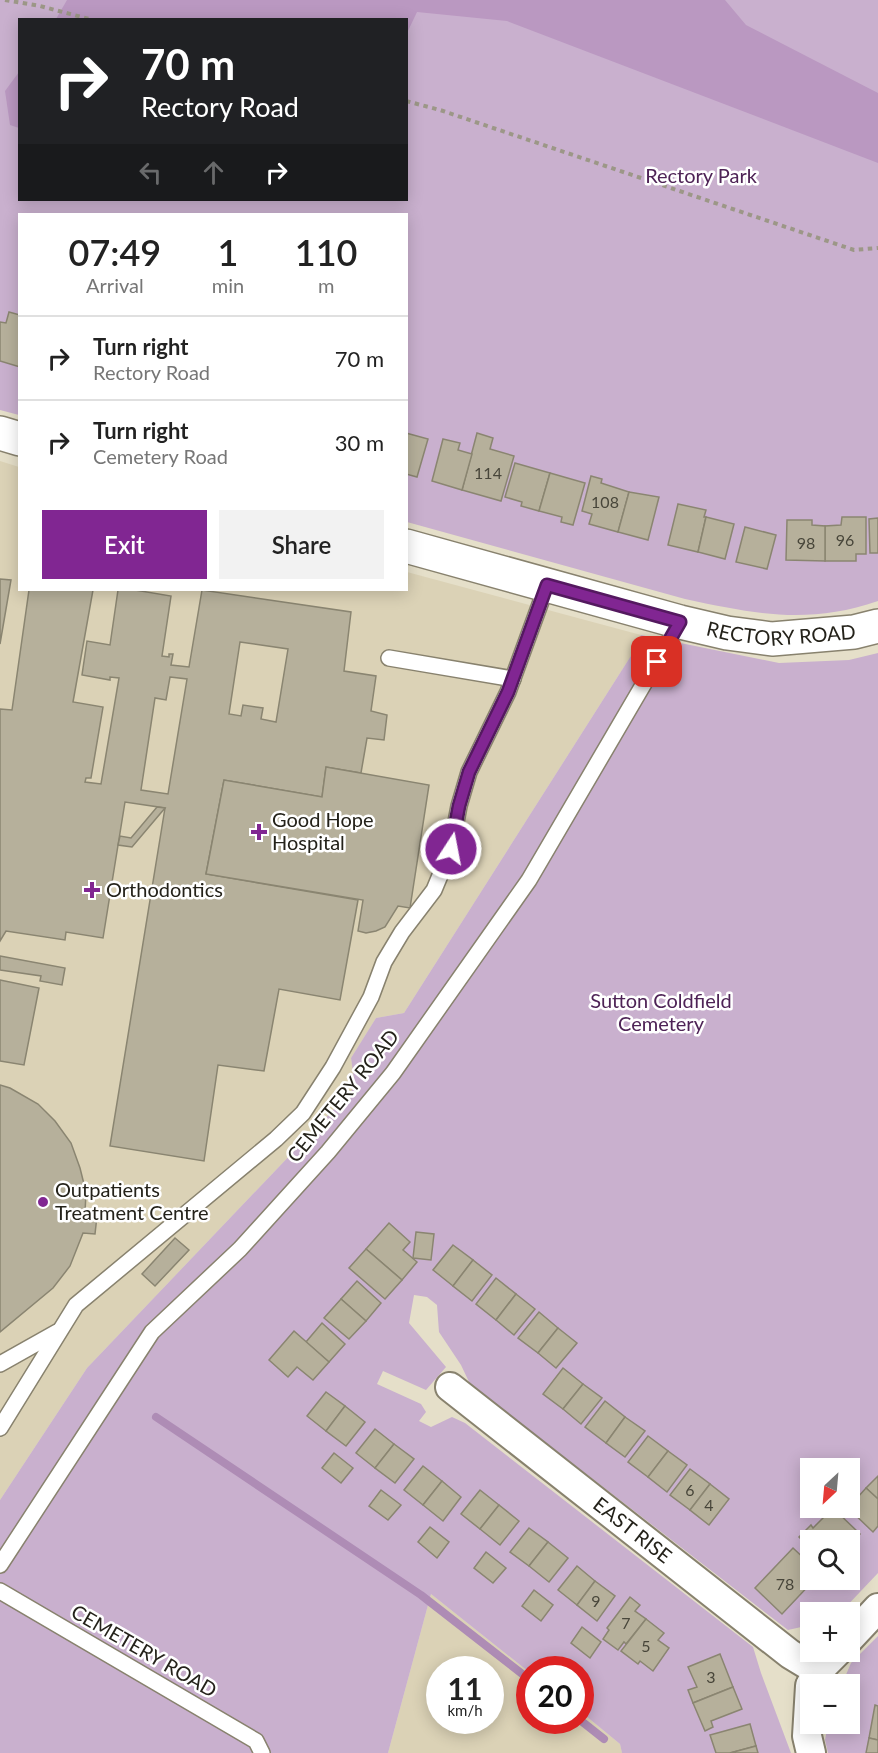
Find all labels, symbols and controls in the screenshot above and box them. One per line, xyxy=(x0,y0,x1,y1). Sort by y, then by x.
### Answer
text: 70 m xyxy=(141,39,235,89)
icon: right xyxy=(42,42,120,120)
text: Rectory Road xyxy=(141,90,299,123)
icon: left xyxy=(134,156,167,189)
icon: ahead xyxy=(197,156,230,189)
icon: right xyxy=(260,156,293,189)
park label: Rectory Park xyxy=(645,163,758,187)
text: 07:49 xyxy=(69,230,161,274)
text: 1 xyxy=(218,230,238,274)
text: 110 xyxy=(295,230,357,274)
text: Arrival xyxy=(86,273,144,297)
text: min xyxy=(212,273,244,297)
text: m xyxy=(318,273,334,297)
text: Turn right xyxy=(93,333,188,360)
icon: right xyxy=(42,342,75,375)
text: 70 m xyxy=(335,345,384,372)
text: Rectory Road xyxy=(93,360,210,384)
text: Turn right xyxy=(93,417,188,444)
icon: right xyxy=(42,426,75,459)
text: 30 m xyxy=(335,429,384,456)
text: Cemetery Road xyxy=(93,444,228,468)
house number: 114 xyxy=(474,463,502,482)
house number: 108 xyxy=(591,492,619,511)
button: Exit xyxy=(42,510,207,579)
button: Share xyxy=(219,510,384,579)
house number: 96 xyxy=(836,530,854,549)
house number: 98 xyxy=(797,533,815,552)
street label: RECTORY ROAD xyxy=(704,616,857,650)
pin xyxy=(631,636,682,687)
icon: arrive xyxy=(640,645,673,678)
place label: Good Hope Hospital xyxy=(272,807,374,854)
position arrow xyxy=(419,817,483,881)
marker: Good Hope Hospital xyxy=(250,823,268,841)
place label: Orthodontics xyxy=(106,877,223,901)
marker: Orthodontics xyxy=(83,881,101,899)
park label: Sutton Coldfield Cemetery xyxy=(590,988,732,1035)
street label: CEMETERY ROAD xyxy=(281,1024,403,1167)
place label: Outpatients Treatment Centre xyxy=(55,1177,209,1224)
marker: Outpatients Treatment Centre xyxy=(36,1195,50,1209)
north arrow xyxy=(800,1458,860,1518)
map controls xyxy=(800,1458,860,1734)
house number: 6 xyxy=(685,1480,695,1499)
street label: EAST RISE xyxy=(589,1491,677,1568)
house number: 4 xyxy=(704,1495,714,1514)
button: search xyxy=(800,1530,860,1590)
house number: 78 xyxy=(776,1574,794,1593)
house number: 9 xyxy=(591,1591,601,1610)
street label: CEMETERY ROAD xyxy=(68,1599,221,1702)
button: + xyxy=(800,1602,860,1662)
house number: 7 xyxy=(621,1613,631,1632)
house number: 5 xyxy=(641,1636,651,1655)
speed limit sign: 20 xyxy=(516,1656,594,1734)
house number: 3 xyxy=(706,1667,716,1686)
text: 11 xyxy=(448,1670,482,1706)
button: − xyxy=(800,1674,860,1734)
text: km/h xyxy=(447,1701,483,1719)

